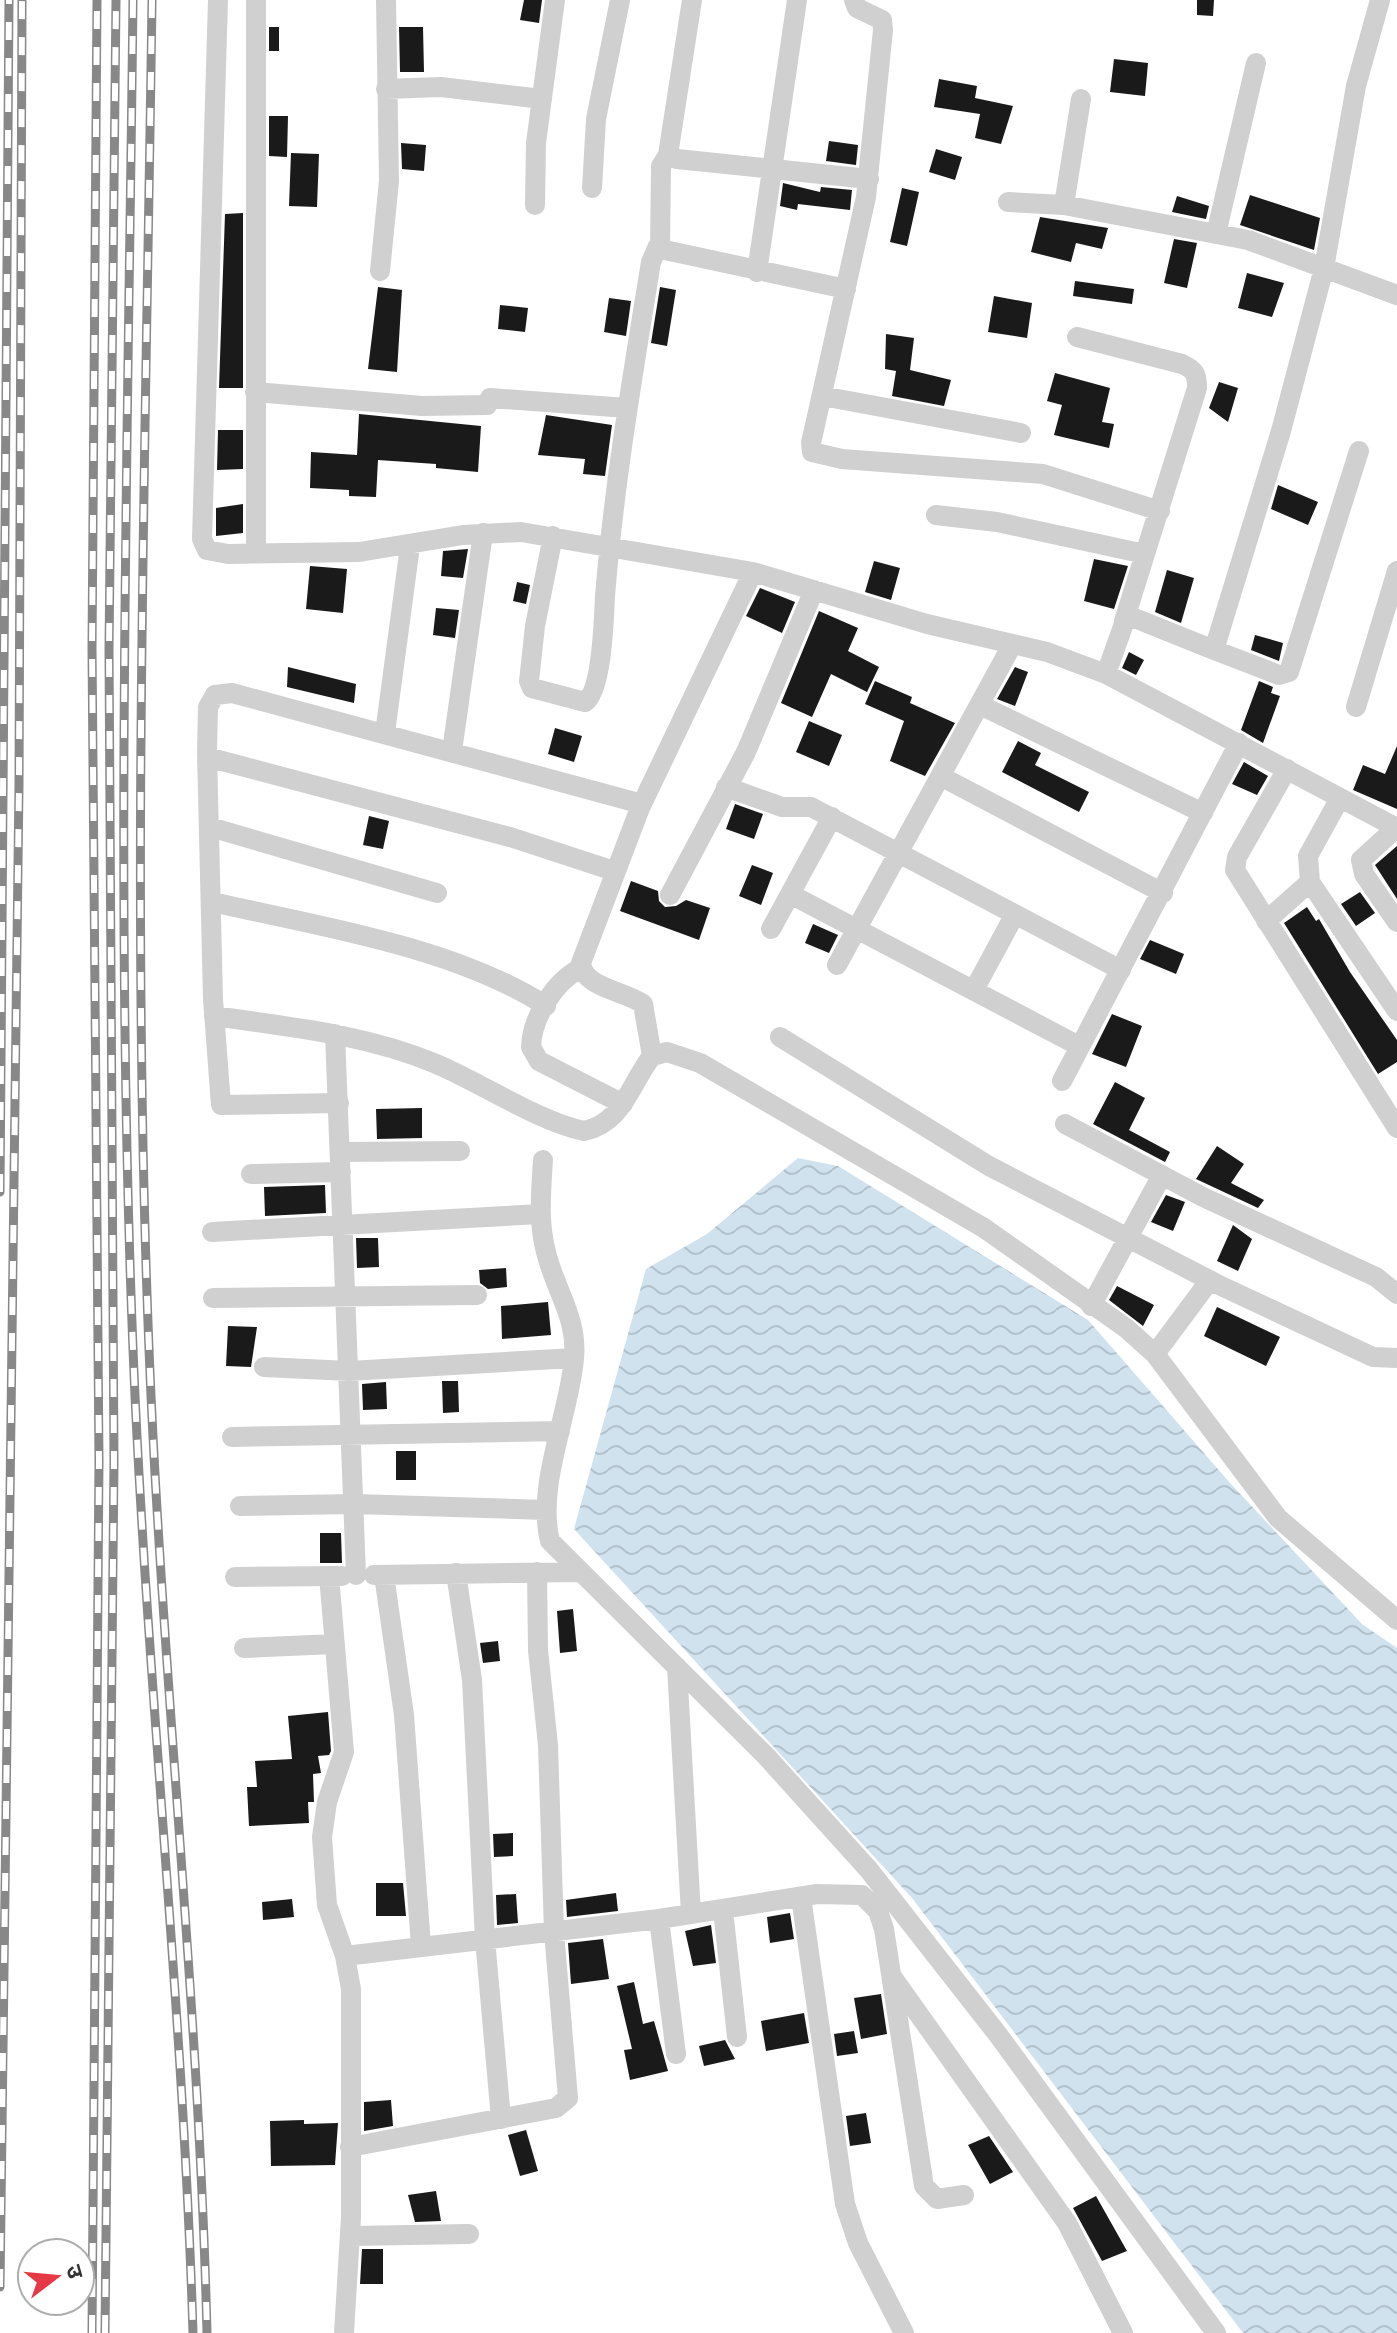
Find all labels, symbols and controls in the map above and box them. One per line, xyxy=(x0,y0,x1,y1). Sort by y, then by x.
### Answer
north arrow xyxy=(16,2237,96,2317)
text: उ xyxy=(60,2262,90,2283)

